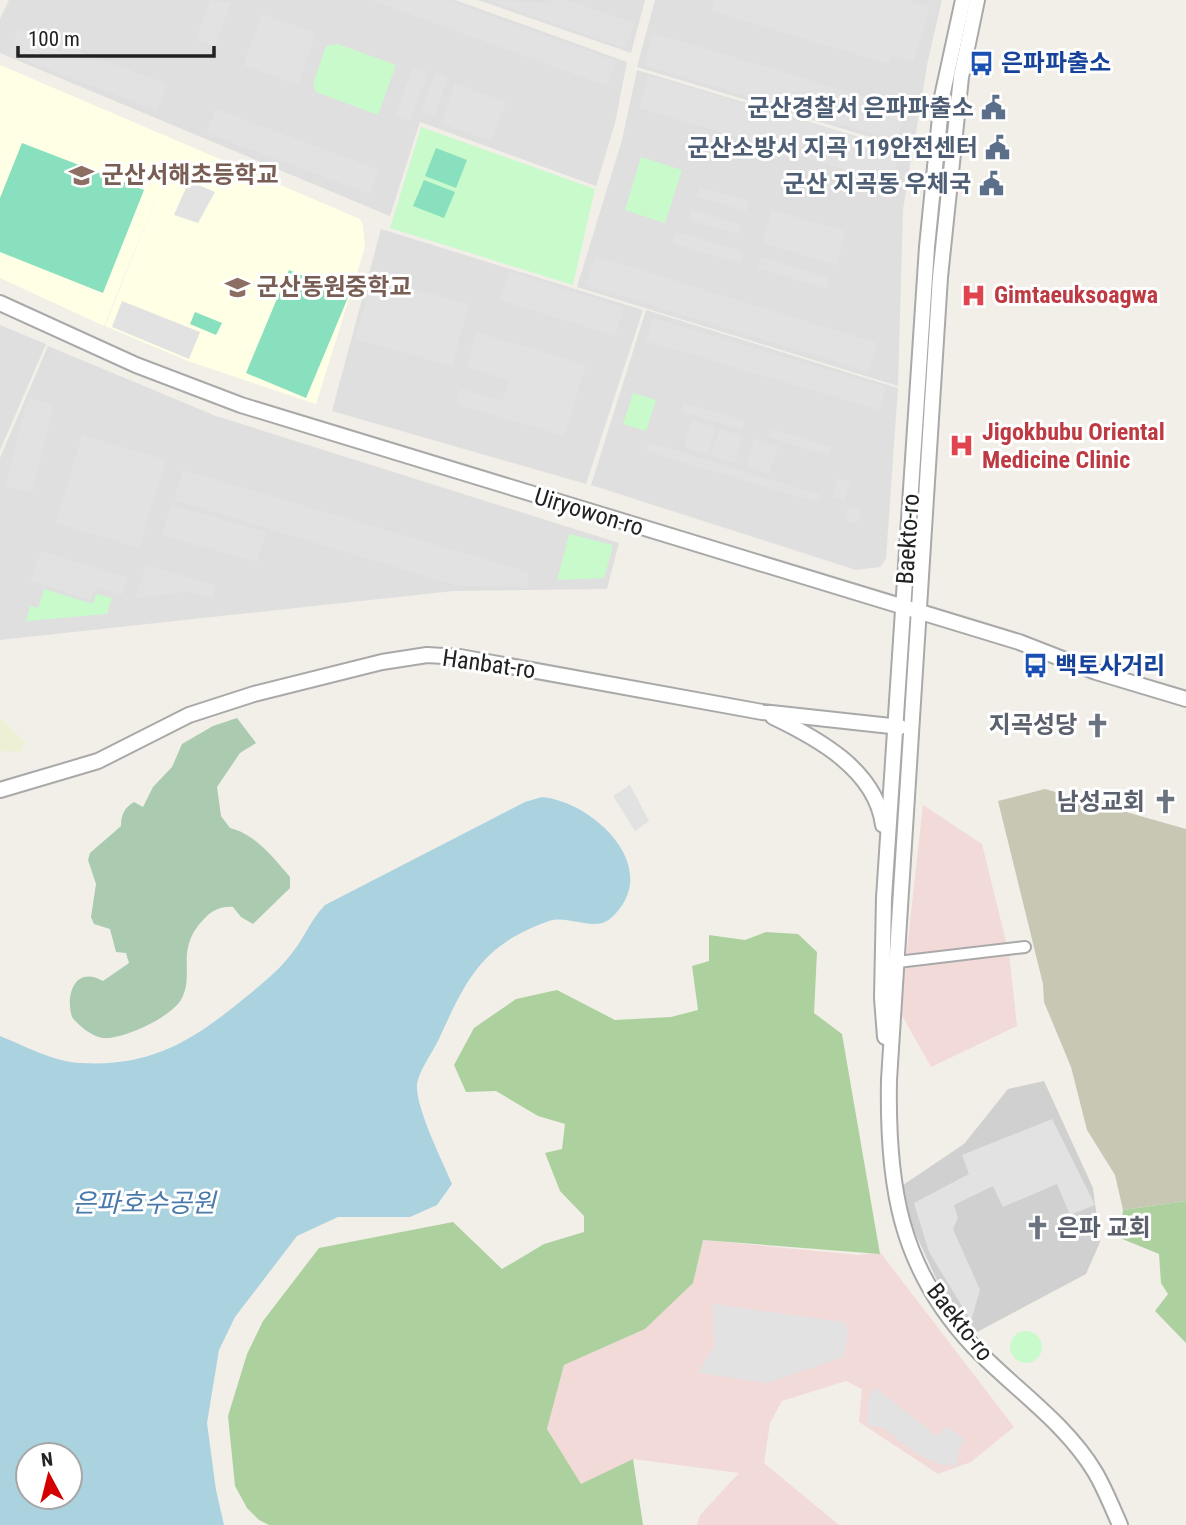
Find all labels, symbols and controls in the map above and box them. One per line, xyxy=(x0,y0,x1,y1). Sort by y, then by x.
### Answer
scale bar xyxy=(18,14,214,58)
text: 100 m xyxy=(28,27,80,51)
bus stop icon: 은파파출소 xyxy=(967,49,995,77)
place label: 은파파출소 xyxy=(1001,49,1111,77)
place label: 군산경찰서 은파파출소 xyxy=(748,94,974,122)
public building icon: 군산경찰서 은파파출소 xyxy=(980,94,1008,122)
place label: 군산소방서 지곡 119안전센터 xyxy=(688,134,978,162)
public building icon: 군산소방서 지곡 119안전센터 xyxy=(984,134,1012,162)
school or university icon: 군산서해초등학교 xyxy=(68,161,96,189)
place label: 군산서해초등학교 xyxy=(102,161,279,189)
place label: 군산 지곡동 우체국 xyxy=(783,170,971,198)
public building icon: 군산 지곡동 우체국 xyxy=(977,170,1005,198)
school or university icon: 군산동원중학교 xyxy=(223,273,251,301)
place label: 군산동원중학교 xyxy=(257,273,412,301)
hospital icon: Gimtaeuksoagwa xyxy=(960,281,988,309)
place label: Gimtaeuksoagwa xyxy=(994,281,1158,309)
place label: Jigokbubu Oriental Medicine Clinic xyxy=(982,418,1165,474)
hospital icon: Jigokbubu Oriental Medicine Clinic xyxy=(948,432,976,460)
street label: Uiryowon-ro xyxy=(531,482,647,542)
street label: Baekto-ro xyxy=(891,493,925,585)
street label: Hanbat-ro xyxy=(441,644,537,684)
bus stop icon: 백토사거리 xyxy=(1021,652,1049,680)
place label: 백토사거리 xyxy=(1055,652,1165,680)
place label: 지곡성당 xyxy=(989,711,1077,739)
church icon: 지곡성당 xyxy=(1083,711,1111,739)
place label: 남성교회 xyxy=(1057,788,1145,816)
church icon: 남성교회 xyxy=(1151,788,1179,816)
water label: 은파호수공원 xyxy=(72,1188,218,1218)
church icon: 은파 교회 xyxy=(1023,1214,1051,1242)
place label: 은파 교회 xyxy=(1057,1214,1151,1242)
street label: Baekto-ro xyxy=(921,1278,999,1366)
north arrow xyxy=(14,1441,84,1511)
text: N xyxy=(40,1447,54,1472)

